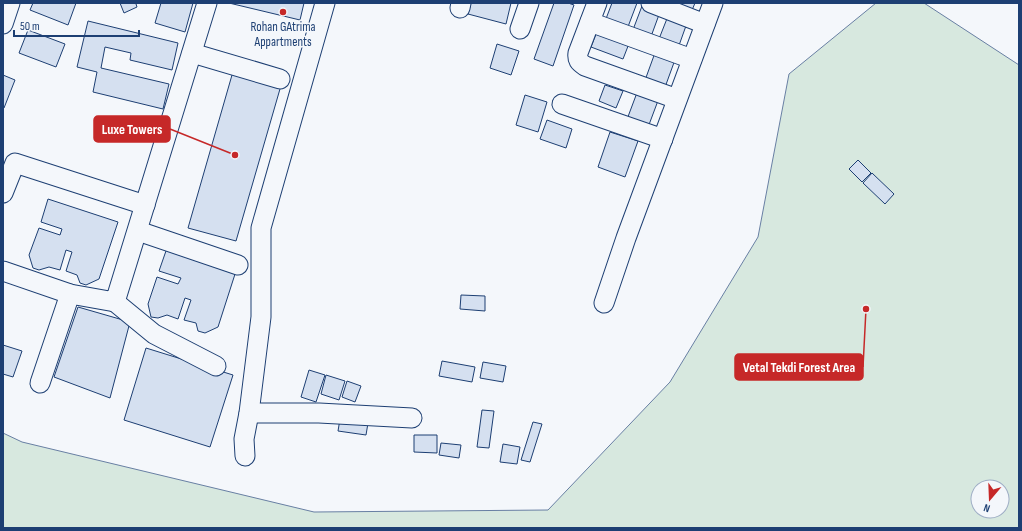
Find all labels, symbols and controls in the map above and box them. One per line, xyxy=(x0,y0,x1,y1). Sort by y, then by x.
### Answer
marker: Rohan GAtrima Appartments xyxy=(278,7,288,17)
scale bar xyxy=(14,12,139,38)
text: 50 m xyxy=(20,19,40,34)
place label: Rohan GAtrima Appartments xyxy=(250,19,316,50)
callout: Luxe Towers xyxy=(94,116,170,142)
text: Luxe Towers xyxy=(102,121,162,138)
callout: Vetal Tekdi Forest Area xyxy=(735,354,863,380)
text: Vetal Tekdi Forest Area xyxy=(743,359,855,376)
north arrow xyxy=(970,479,1010,519)
text: N xyxy=(982,501,992,515)

